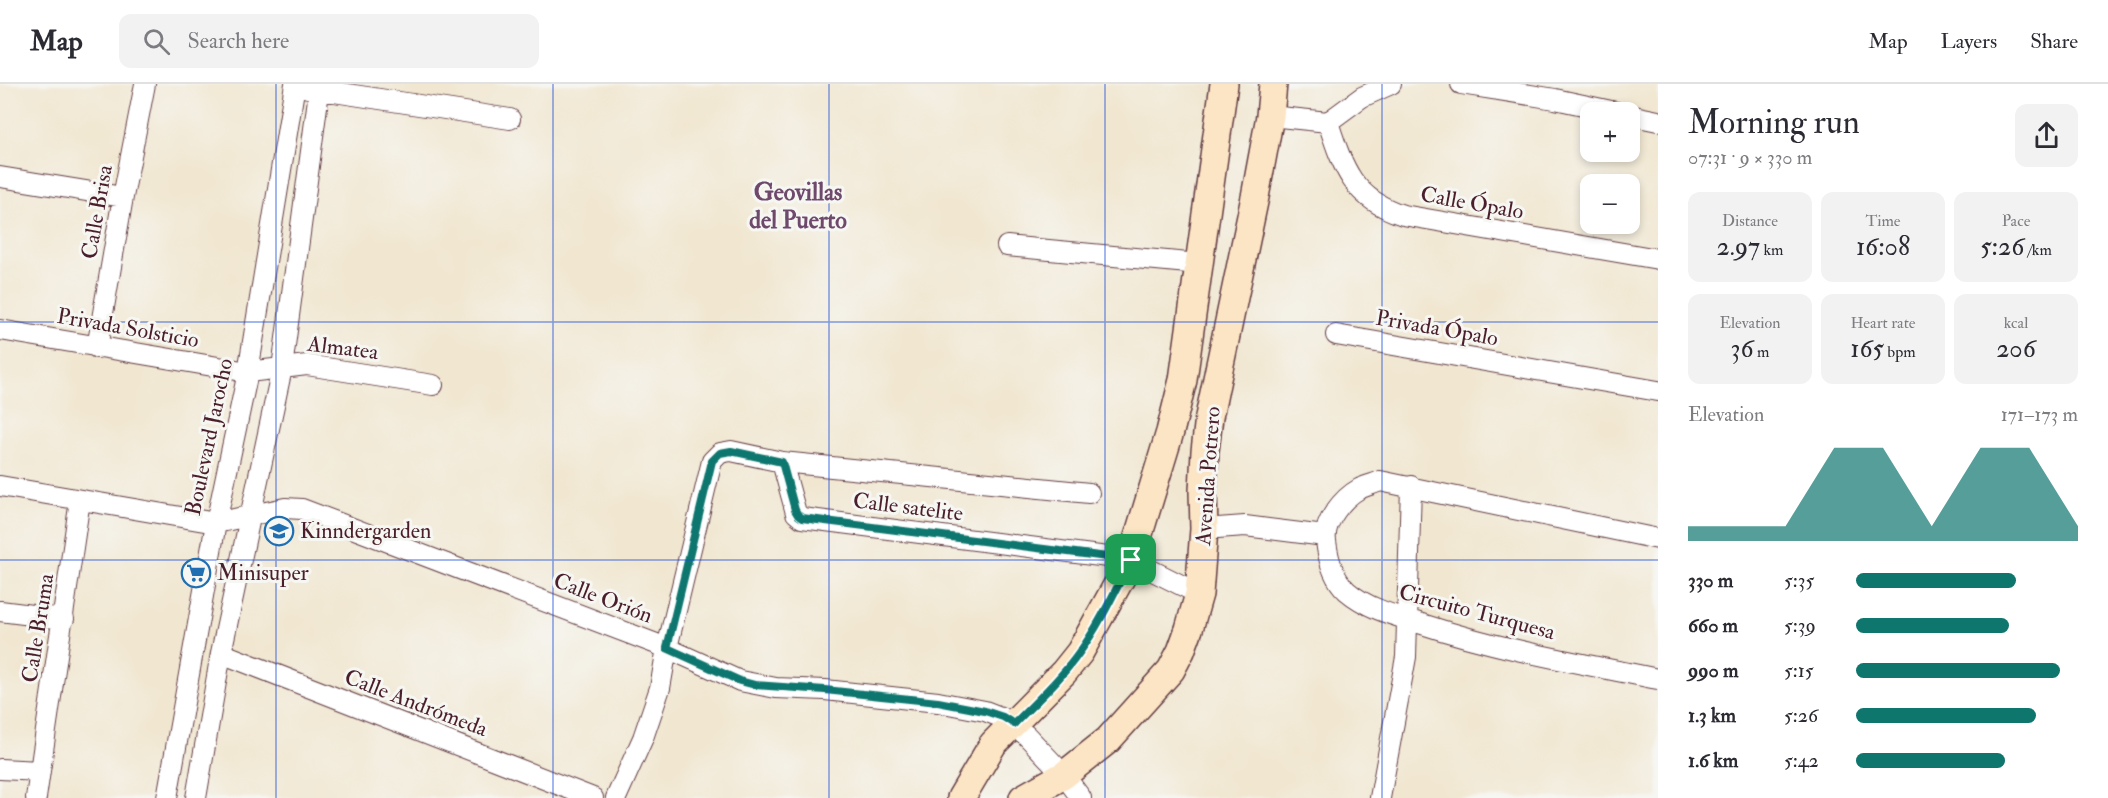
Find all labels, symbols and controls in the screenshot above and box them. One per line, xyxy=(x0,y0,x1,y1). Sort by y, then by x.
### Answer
search box xyxy=(119,14,539,68)
text: Map xyxy=(30,24,83,59)
icon: search xyxy=(140,25,173,58)
text: Search here xyxy=(188,27,289,55)
text: Map xyxy=(1868,28,1908,55)
text: Layers xyxy=(1941,28,1997,55)
text: Share xyxy=(2030,28,2078,55)
map controls xyxy=(1580,102,1640,234)
button: + xyxy=(1580,102,1640,162)
text: Morning run xyxy=(1688,102,1860,143)
button: share xyxy=(2015,104,2078,167)
text: 07:31 · 9 × 330 m xyxy=(1688,145,1812,170)
street label: Calle Brisa xyxy=(75,162,119,261)
button: − xyxy=(1580,174,1640,234)
district label: Geovillas del Puerto xyxy=(749,177,847,236)
street label: Calle Ópalo xyxy=(1418,179,1526,227)
text: Distance xyxy=(1722,211,1778,231)
text: Time xyxy=(1866,211,1900,231)
text: Pace xyxy=(2002,211,2030,231)
text: 2.97 xyxy=(1717,231,1760,263)
text: 16:08 xyxy=(1856,231,1910,263)
text: 5:26 xyxy=(1980,231,2024,263)
text: km xyxy=(1760,240,1783,260)
text: /km xyxy=(2024,240,2052,260)
street label: Privada Solsticio xyxy=(55,302,201,354)
street label: Privada Ópalo xyxy=(1373,302,1501,354)
text: Elevation xyxy=(1720,313,1780,333)
text: Heart rate xyxy=(1850,313,1916,333)
text: kcal xyxy=(2004,313,2028,333)
street label: Almatea xyxy=(305,330,381,366)
text: 36 xyxy=(1731,333,1754,365)
text: 165 xyxy=(1850,333,1884,365)
text: 206 xyxy=(1996,333,2036,365)
text: m xyxy=(1754,342,1769,362)
text: bpm xyxy=(1884,342,1916,362)
street label: Boulevard Jarocho xyxy=(179,356,239,518)
text: Elevation xyxy=(1688,402,1764,427)
text: 171–173 m xyxy=(2001,402,2078,427)
street label: Avenida Potrero xyxy=(1189,405,1227,548)
street label: Calle satelite xyxy=(851,486,965,528)
school or university icon: Kinndergarden xyxy=(263,515,295,547)
place label: Kinndergarden xyxy=(300,517,431,545)
pin xyxy=(1105,534,1156,585)
icon: arrive xyxy=(1114,543,1147,576)
supermarket icon: Minisuper xyxy=(180,557,212,589)
place label: Minisuper xyxy=(217,559,310,588)
street label: Calle Orión xyxy=(550,566,656,630)
text: 330 m xyxy=(1688,568,1733,593)
text: 5:35 xyxy=(1784,568,1814,593)
street label: Calle Bruma xyxy=(16,571,61,685)
street label: Circuito Turquesa xyxy=(1396,578,1559,647)
text: 660 m xyxy=(1688,613,1738,638)
text: 5:39 xyxy=(1784,613,1816,638)
text: 990 m xyxy=(1688,658,1738,683)
text: 5:15 xyxy=(1784,658,1814,683)
street label: Calle Andrómeda xyxy=(341,663,492,743)
text: 1.3 km xyxy=(1688,703,1736,728)
text: 5:26 xyxy=(1784,703,1818,728)
text: 1.6 km xyxy=(1688,748,1738,773)
text: 5:42 xyxy=(1784,748,1819,773)

